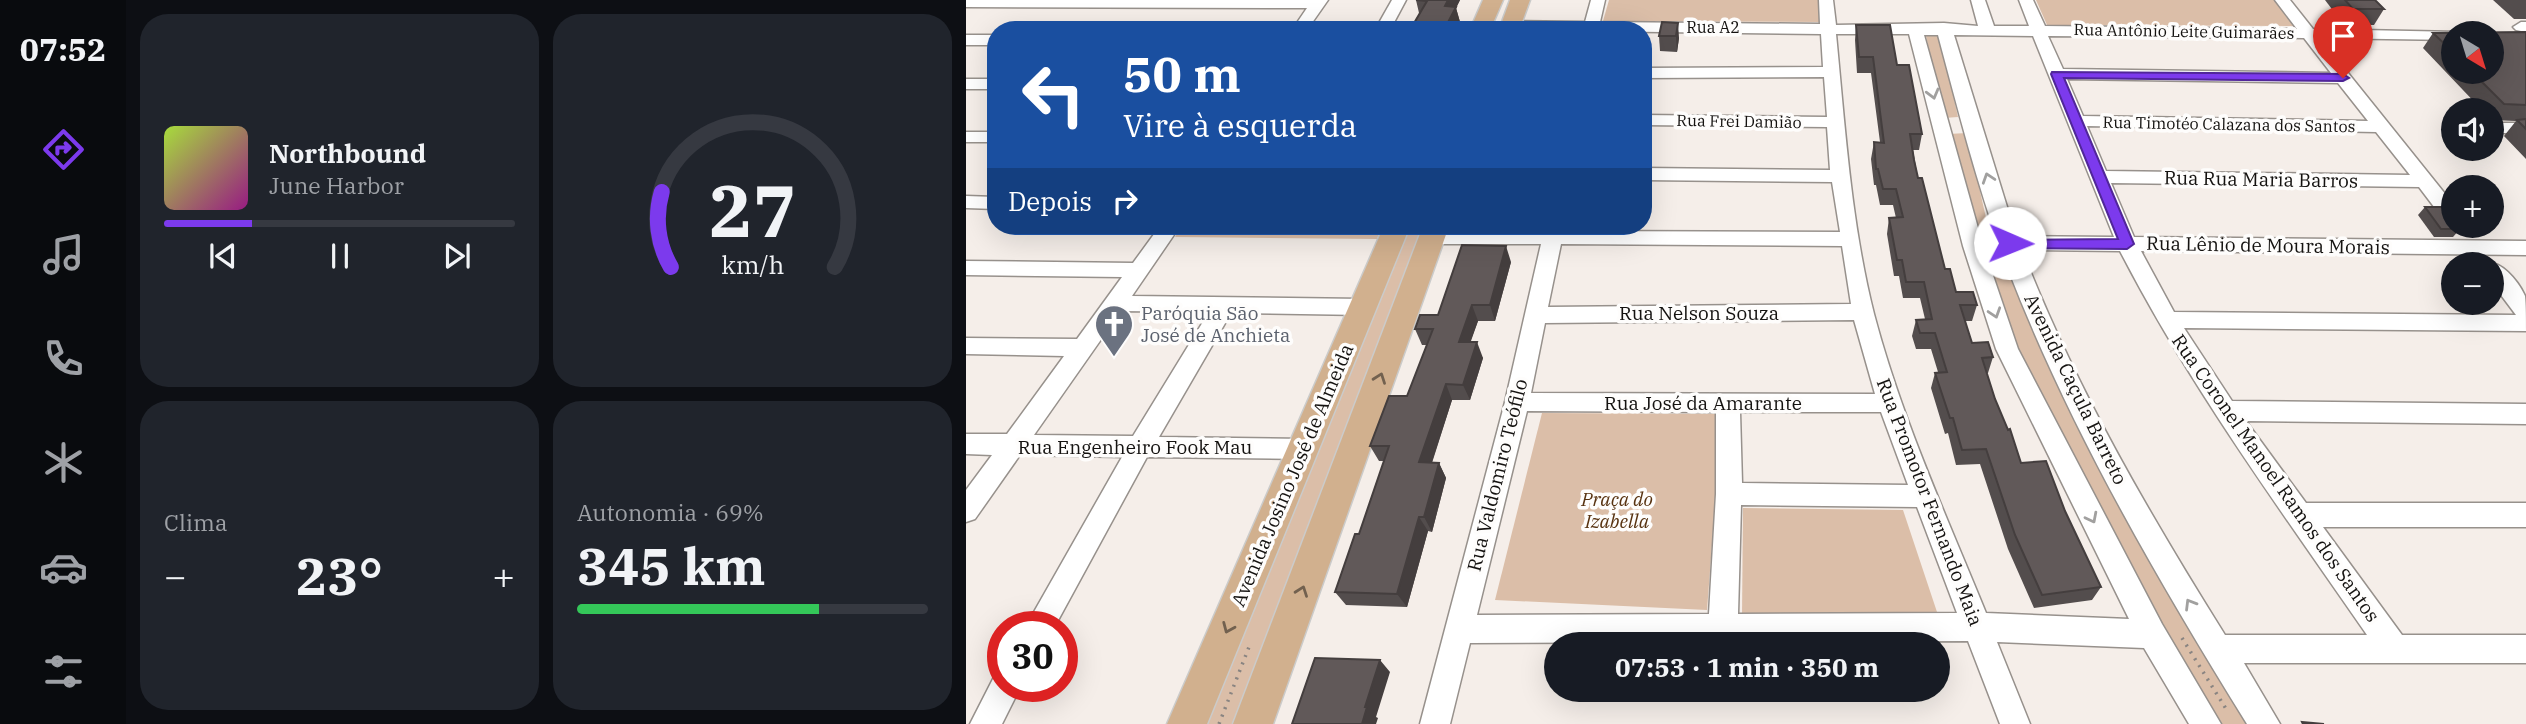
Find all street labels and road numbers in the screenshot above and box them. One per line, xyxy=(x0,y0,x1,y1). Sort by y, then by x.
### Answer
street label: Rua A2 xyxy=(1686,17,1740,37)
street label: Rua Antônio Leite Guimarães xyxy=(2074,19,2294,43)
street label: Rua Frei Damião xyxy=(1676,110,1802,132)
street label: Rua Timotéo Calazana dos Santos xyxy=(2102,112,2356,136)
street label: Rua Rua Maria Barros xyxy=(2164,165,2358,193)
street label: Rua Lênio de Moura Morais xyxy=(2146,231,2390,259)
street label: Avenida Caçula Barreto xyxy=(2019,290,2133,488)
street label: Rua Nelson Souza xyxy=(1619,301,1779,325)
street label: Rua Coronel Manoel Ramos dos Santos xyxy=(2167,329,2385,627)
street label: Avenida Josino José de Almeida xyxy=(1226,340,1358,610)
street label: Rua Promotor Fernando Maia xyxy=(1872,375,1988,629)
street label: Rua Valdomiro Teófilo xyxy=(1461,376,1533,574)
street label: Rua José da Amarante xyxy=(1604,391,1802,415)
street label: Rua Engenheiro Fook Mau xyxy=(1018,435,1252,459)

